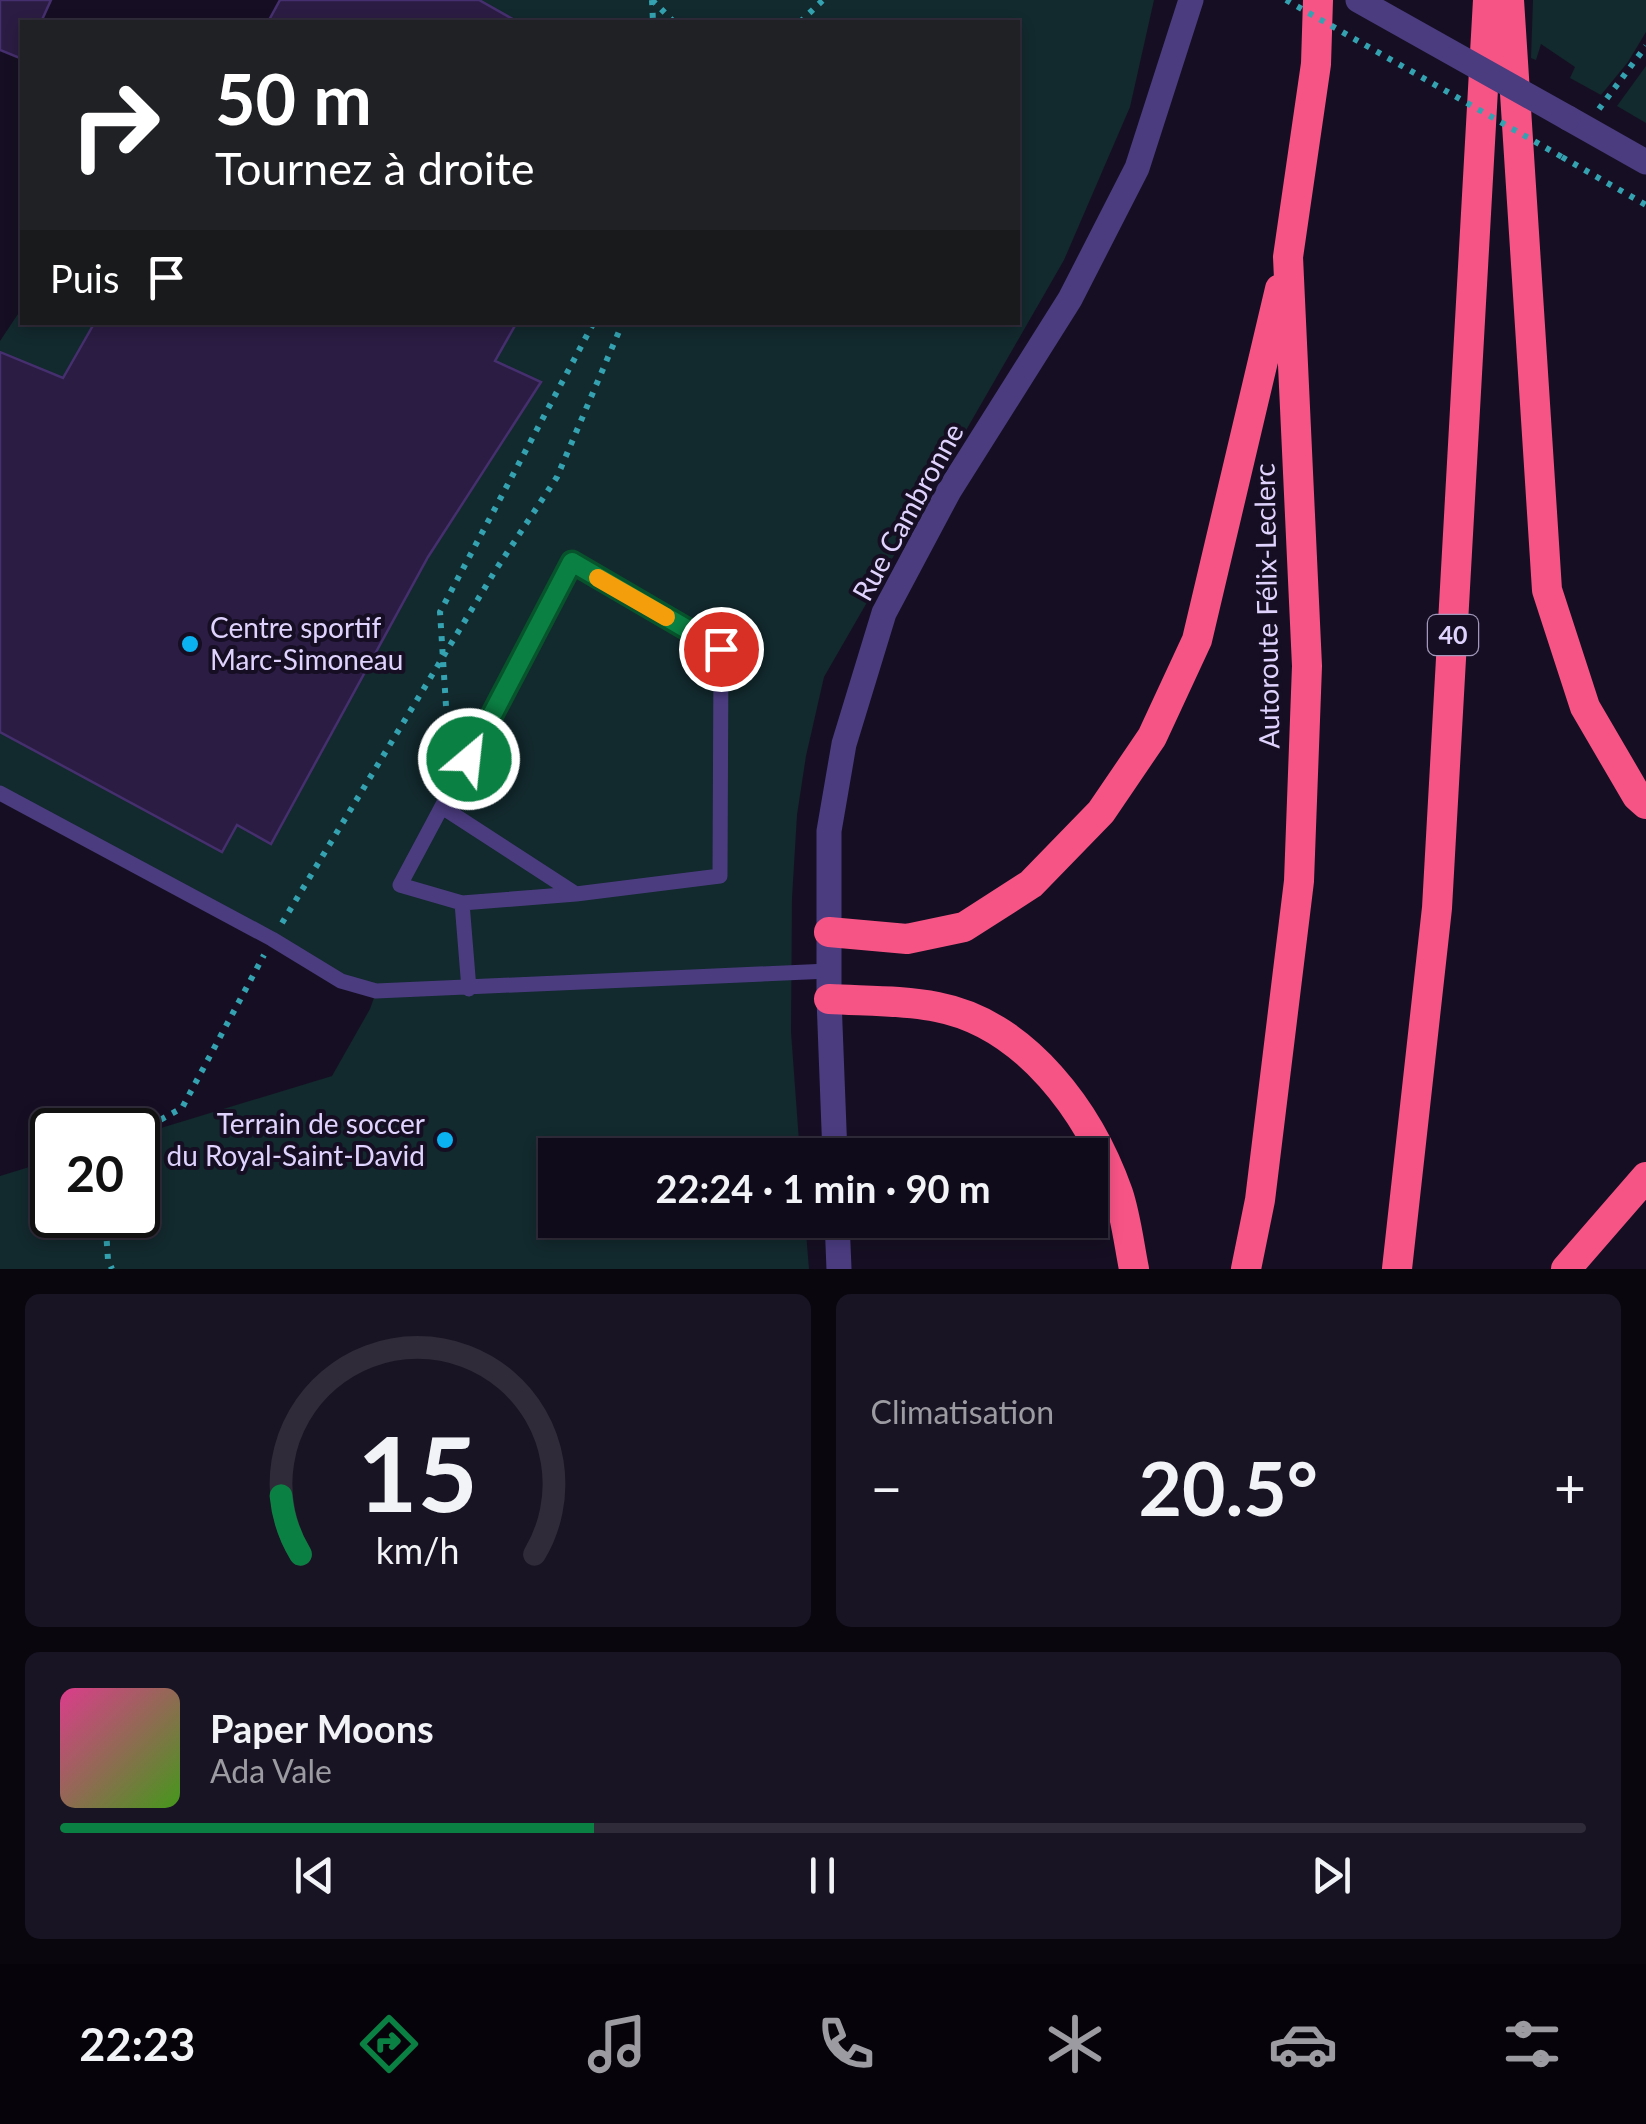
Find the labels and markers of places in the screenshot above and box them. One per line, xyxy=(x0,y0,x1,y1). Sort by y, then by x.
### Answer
pin xyxy=(679,607,764,692)
place label: Centre sportif Marc-Simoneau xyxy=(210,610,403,676)
marker: Centre sportif Marc-Simoneau xyxy=(179,633,201,655)
place label: Terrain de soccer du Royal-Saint-David xyxy=(167,1106,425,1172)
marker: Terrain de soccer du Royal-Saint-David xyxy=(434,1129,456,1151)

